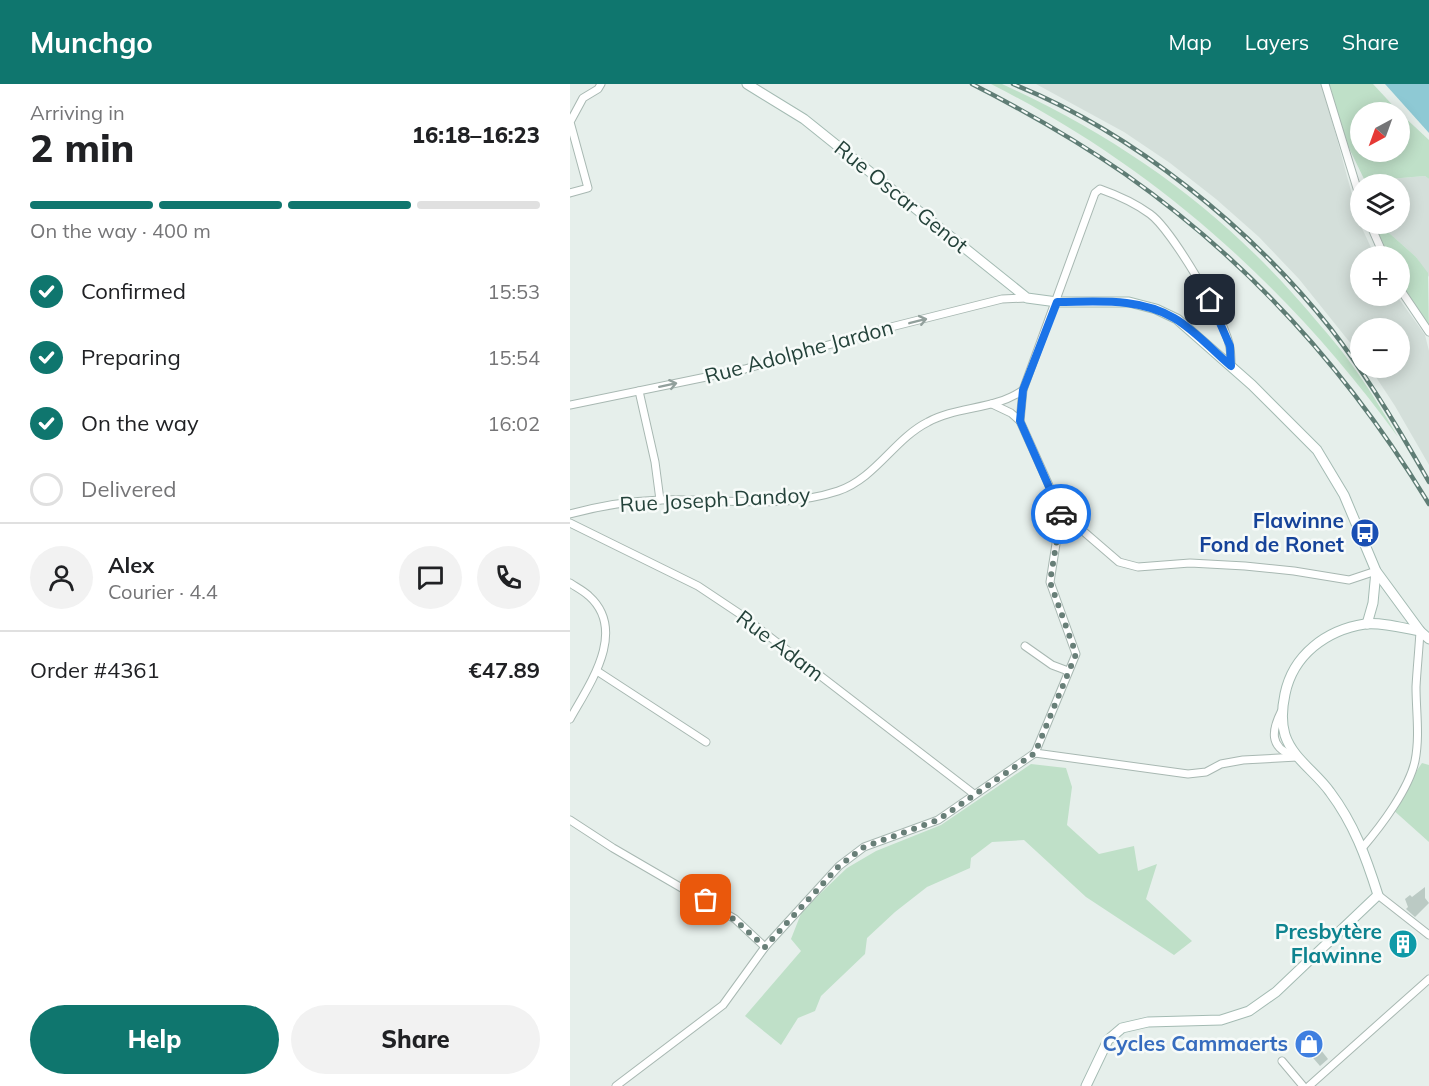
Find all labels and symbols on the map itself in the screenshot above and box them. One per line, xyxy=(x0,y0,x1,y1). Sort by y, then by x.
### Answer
north arrow xyxy=(1350,102,1410,162)
street label: Rue Oscar Genot xyxy=(830,134,974,258)
pin xyxy=(1184,274,1235,325)
street label: Rue Adolphe Jardon xyxy=(702,313,896,389)
one-way arrow xyxy=(908,314,927,326)
one-way arrow xyxy=(658,379,678,390)
street label: Rue Joseph Dandoy xyxy=(619,481,811,517)
courier xyxy=(1031,484,1091,544)
place label: Flawinne Fond de Ronet xyxy=(1199,507,1344,557)
bus stop icon: Flawinne Fond de Ronet xyxy=(1349,517,1381,549)
street label: Rue Adam xyxy=(732,604,829,686)
pin xyxy=(680,874,731,925)
place label: Presbytère Flawinne xyxy=(1275,918,1382,968)
building icon: Presbytère Flawinne xyxy=(1387,928,1419,960)
shop icon: Cycles Cammaerts xyxy=(1293,1028,1325,1060)
place label: Cycles Cammaerts xyxy=(1102,1030,1288,1056)

